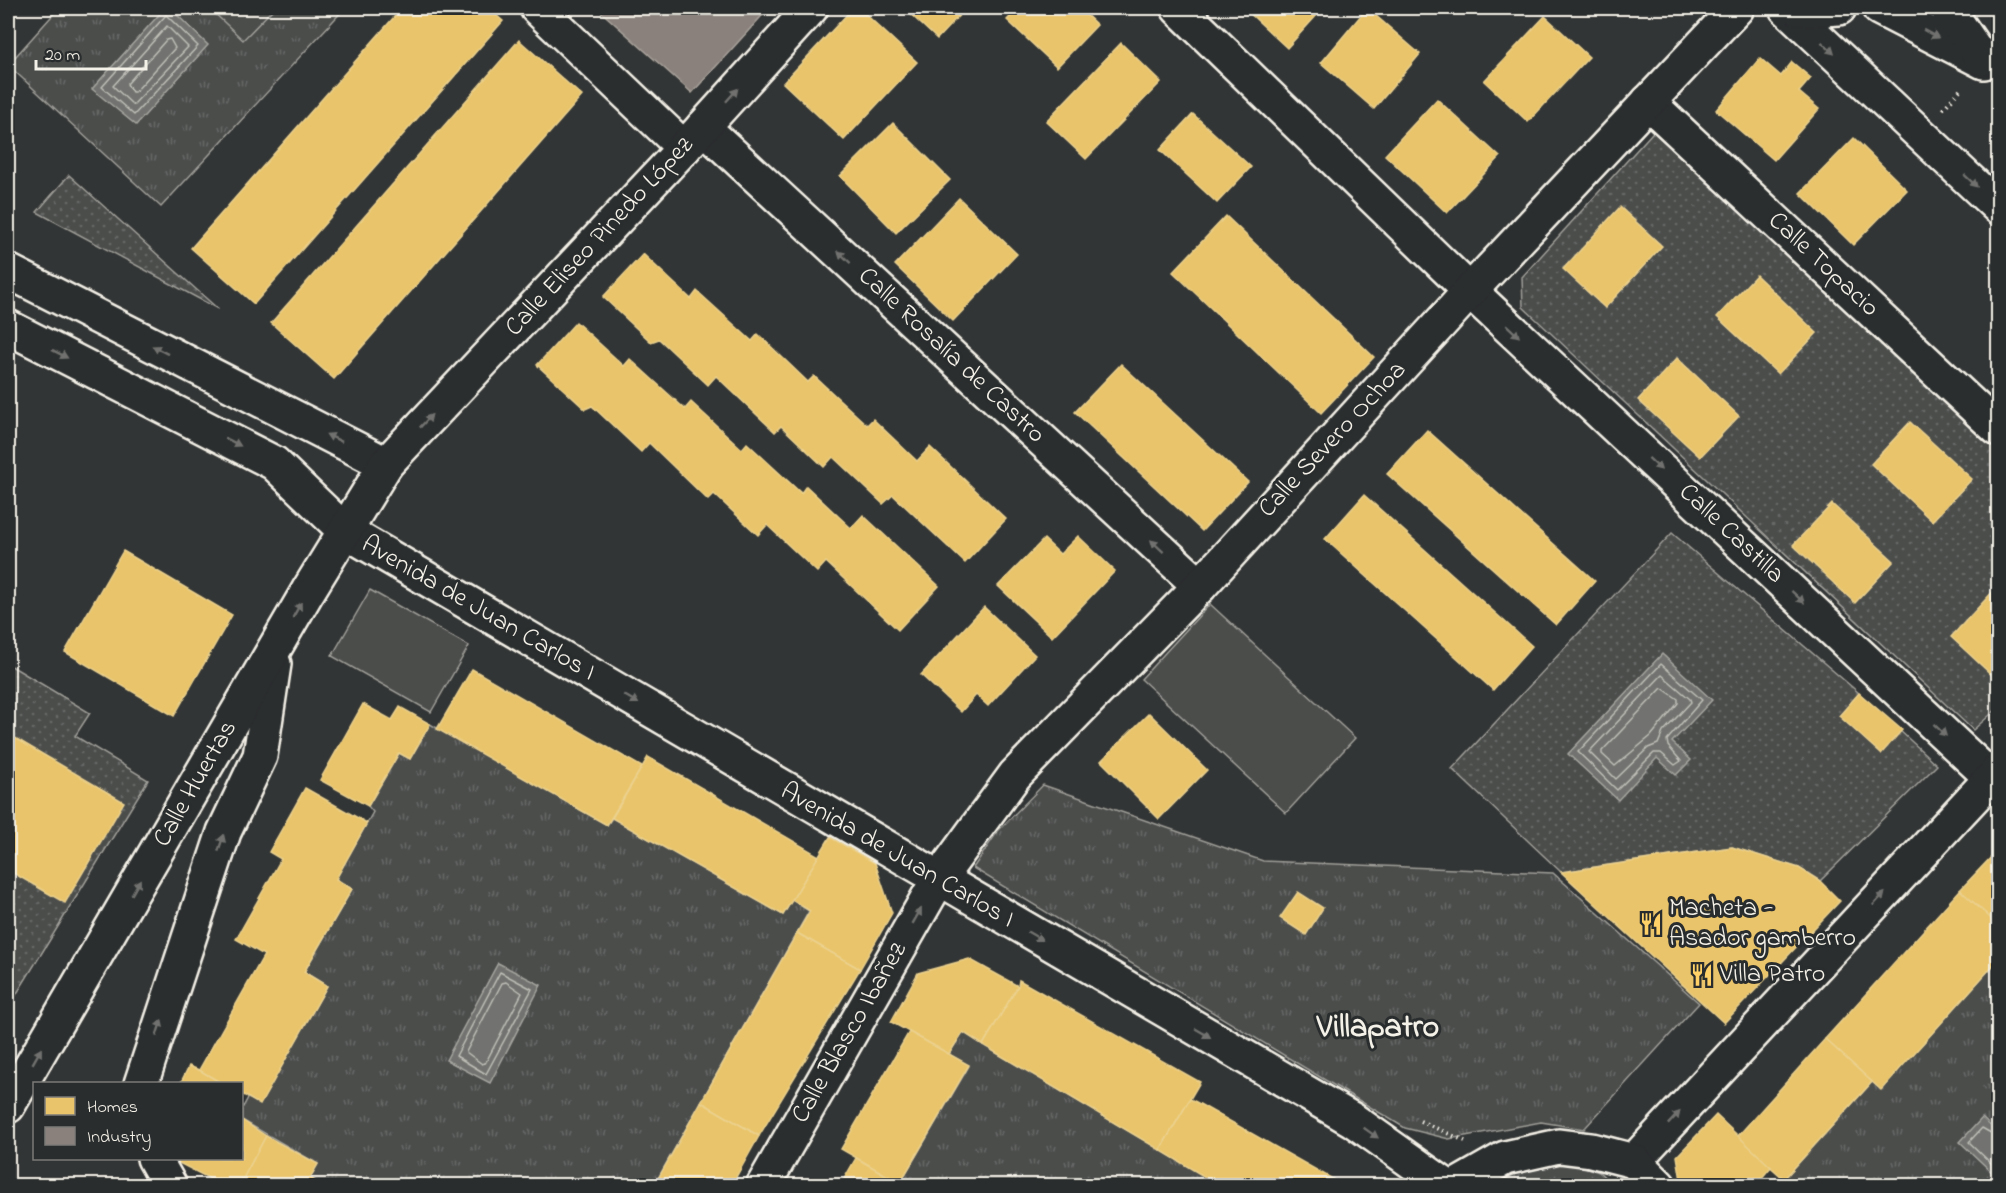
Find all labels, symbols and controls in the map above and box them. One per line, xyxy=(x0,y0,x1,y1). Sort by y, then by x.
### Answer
one-way arrow xyxy=(1922,29,1939,39)
scale bar xyxy=(36,33,146,71)
one-way arrow xyxy=(1821,40,1835,54)
text: 20 m xyxy=(45,43,80,69)
one-way arrow xyxy=(725,88,738,103)
street label: Calle Eliseo Pinedo López xyxy=(497,128,703,346)
one-way arrow xyxy=(1963,174,1978,188)
street label: Calle Topacio xyxy=(1759,203,1887,327)
one-way arrow xyxy=(836,250,851,264)
street label: Calle Rosalía de Castro xyxy=(849,259,1053,453)
one-way arrow xyxy=(1505,324,1520,338)
one-way arrow xyxy=(151,345,168,354)
one-way arrow xyxy=(51,349,68,358)
street label: Calle Severo Ochoa xyxy=(1250,353,1416,527)
one-way arrow xyxy=(419,414,432,429)
one-way arrow xyxy=(325,433,342,443)
one-way arrow xyxy=(225,438,242,447)
one-way arrow xyxy=(1648,457,1663,471)
street label: Calle Castilla xyxy=(1669,475,1793,593)
street label: Avenida de Juan Carlos I xyxy=(354,526,602,692)
one-way arrow xyxy=(1150,540,1165,553)
one-way arrow xyxy=(1790,590,1805,603)
one-way arrow xyxy=(292,601,302,618)
one-way arrow xyxy=(623,694,640,704)
street label: Calle Huertas xyxy=(144,714,248,854)
one-way arrow xyxy=(1933,723,1948,737)
street label: Avenida de Juan Carlos I xyxy=(773,773,1021,939)
one-way arrow xyxy=(216,834,226,852)
one-way arrow xyxy=(130,879,140,896)
place label: Macheta - Asador gamberro xyxy=(1669,890,1856,958)
one-way arrow xyxy=(1872,892,1885,907)
one-way arrow xyxy=(912,908,923,924)
restaurant icon: Macheta - Asador gamberro xyxy=(1638,911,1664,937)
one-way arrow xyxy=(1027,930,1043,941)
street label: Calle Blasco Ibañez xyxy=(783,935,917,1131)
place label: Villa Patro xyxy=(1719,956,1825,994)
restaurant icon: Villa Patro xyxy=(1689,962,1715,988)
district label: Villapatro xyxy=(1316,1005,1439,1052)
one-way arrow xyxy=(155,1019,164,1037)
one-way arrow xyxy=(1195,1028,1211,1039)
one-way arrow xyxy=(32,1047,42,1064)
legend xyxy=(33,1082,243,1160)
text: Homes xyxy=(87,1095,138,1121)
one-way arrow xyxy=(1667,1111,1681,1126)
text: Industry xyxy=(87,1125,151,1151)
one-way arrow xyxy=(1363,1127,1379,1138)

